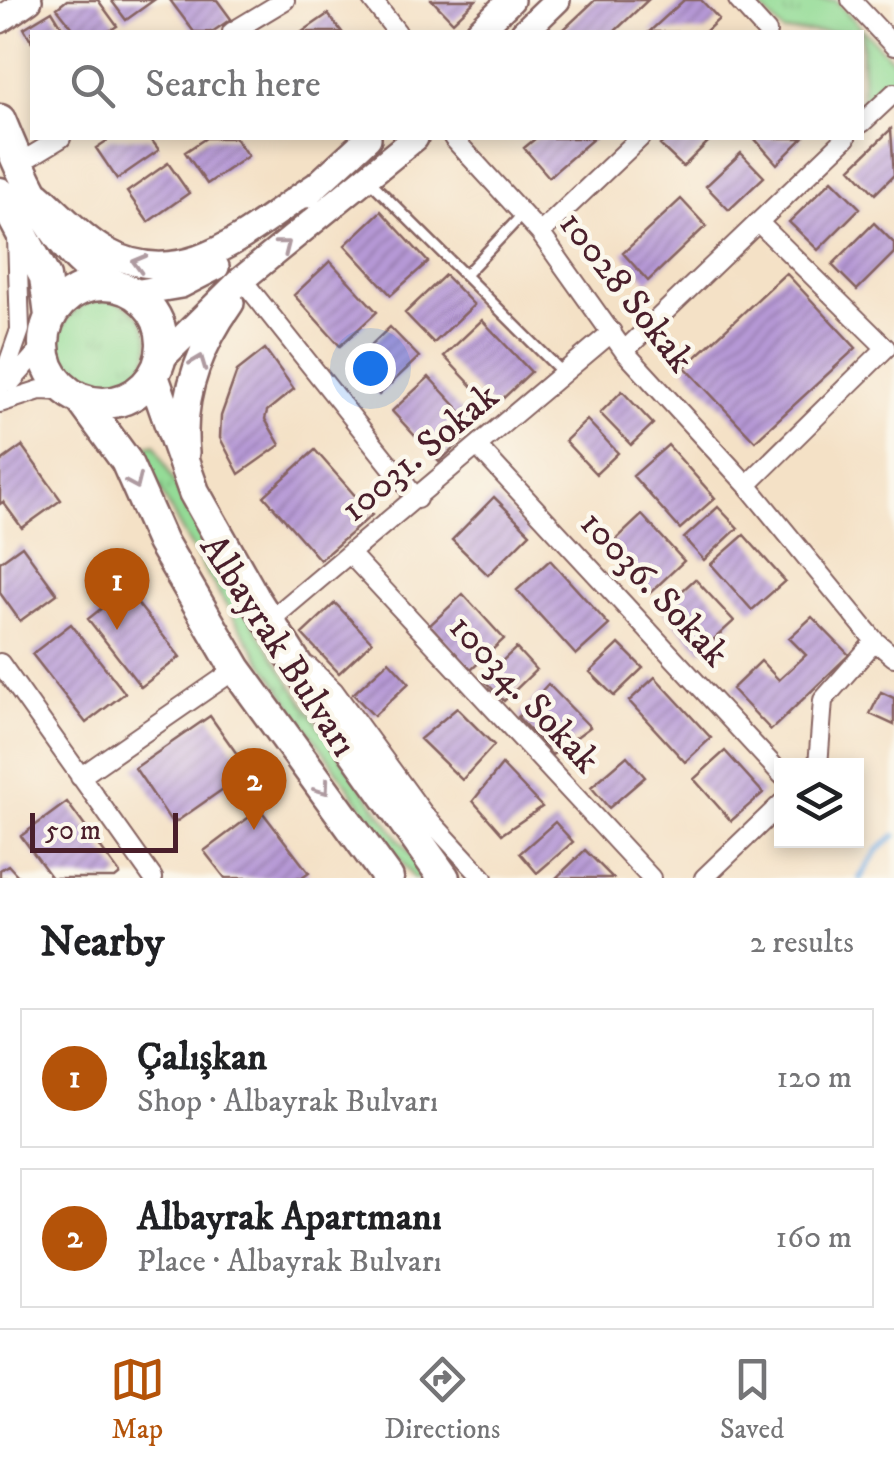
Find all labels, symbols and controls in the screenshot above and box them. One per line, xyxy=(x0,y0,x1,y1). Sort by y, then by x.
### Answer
search box xyxy=(30,30,864,140)
icon: search xyxy=(65,58,120,113)
text: Search here xyxy=(145,61,321,109)
street label: 10028 Sokak xyxy=(548,201,704,383)
one-way arrow xyxy=(273,240,291,258)
one-way arrow xyxy=(130,253,148,274)
your location xyxy=(345,343,396,394)
one-way arrow xyxy=(187,355,207,372)
street label: 10031. Sokak xyxy=(331,373,509,533)
one-way arrow xyxy=(123,472,143,490)
street label: 10036. Sokak xyxy=(569,500,739,678)
street label: Albayrak Bulvarı xyxy=(188,526,368,766)
pin: 1 xyxy=(84,548,150,630)
street label: 10034. Sokak xyxy=(438,604,610,784)
pin: 2 xyxy=(222,748,286,830)
map controls xyxy=(774,758,864,848)
button: layers xyxy=(774,758,864,848)
one-way arrow xyxy=(311,777,329,795)
scale bar xyxy=(30,808,178,853)
text: 50 m xyxy=(45,813,101,848)
text: Nearby xyxy=(40,917,164,969)
text: 2 results xyxy=(750,923,854,963)
text: Çalışkan xyxy=(137,1034,267,1082)
text: 1 xyxy=(69,1058,80,1098)
text: 120 m xyxy=(776,1058,852,1098)
text: Shop · Albayrak Bulvarı xyxy=(137,1082,438,1122)
text: Albayrak Apartmanı xyxy=(137,1194,442,1242)
text: 2 xyxy=(67,1218,82,1258)
text: 160 m xyxy=(776,1218,852,1258)
text: Place · Albayrak Bulvarı xyxy=(137,1242,442,1282)
tab: Map xyxy=(110,1352,165,1447)
tab: Directions xyxy=(384,1352,500,1447)
tab: Saved xyxy=(720,1352,784,1447)

